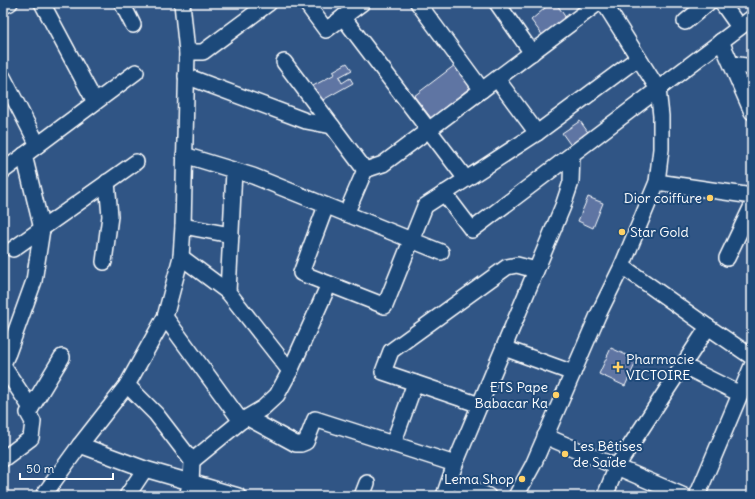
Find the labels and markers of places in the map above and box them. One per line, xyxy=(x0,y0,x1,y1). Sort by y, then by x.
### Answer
place label: Dior coiffure xyxy=(624,189,702,207)
marker: Dior coiffure xyxy=(705,193,715,203)
place label: Star Gold xyxy=(630,223,689,241)
marker: Star Gold xyxy=(617,227,627,237)
place label: Pharmacie VICTOIRE xyxy=(626,350,694,384)
marker: Pharmacie VICTOIRE xyxy=(613,362,623,372)
place label: ETS Pape Babacar Ka xyxy=(475,378,548,412)
marker: ETS Pape Babacar Ka xyxy=(551,390,561,400)
place label: Les Bêtises de Saïde xyxy=(573,437,642,471)
marker: Les Bêtises de Saïde xyxy=(560,449,570,459)
place label: Lema Shop xyxy=(444,470,514,488)
marker: Lema Shop xyxy=(517,474,527,484)

